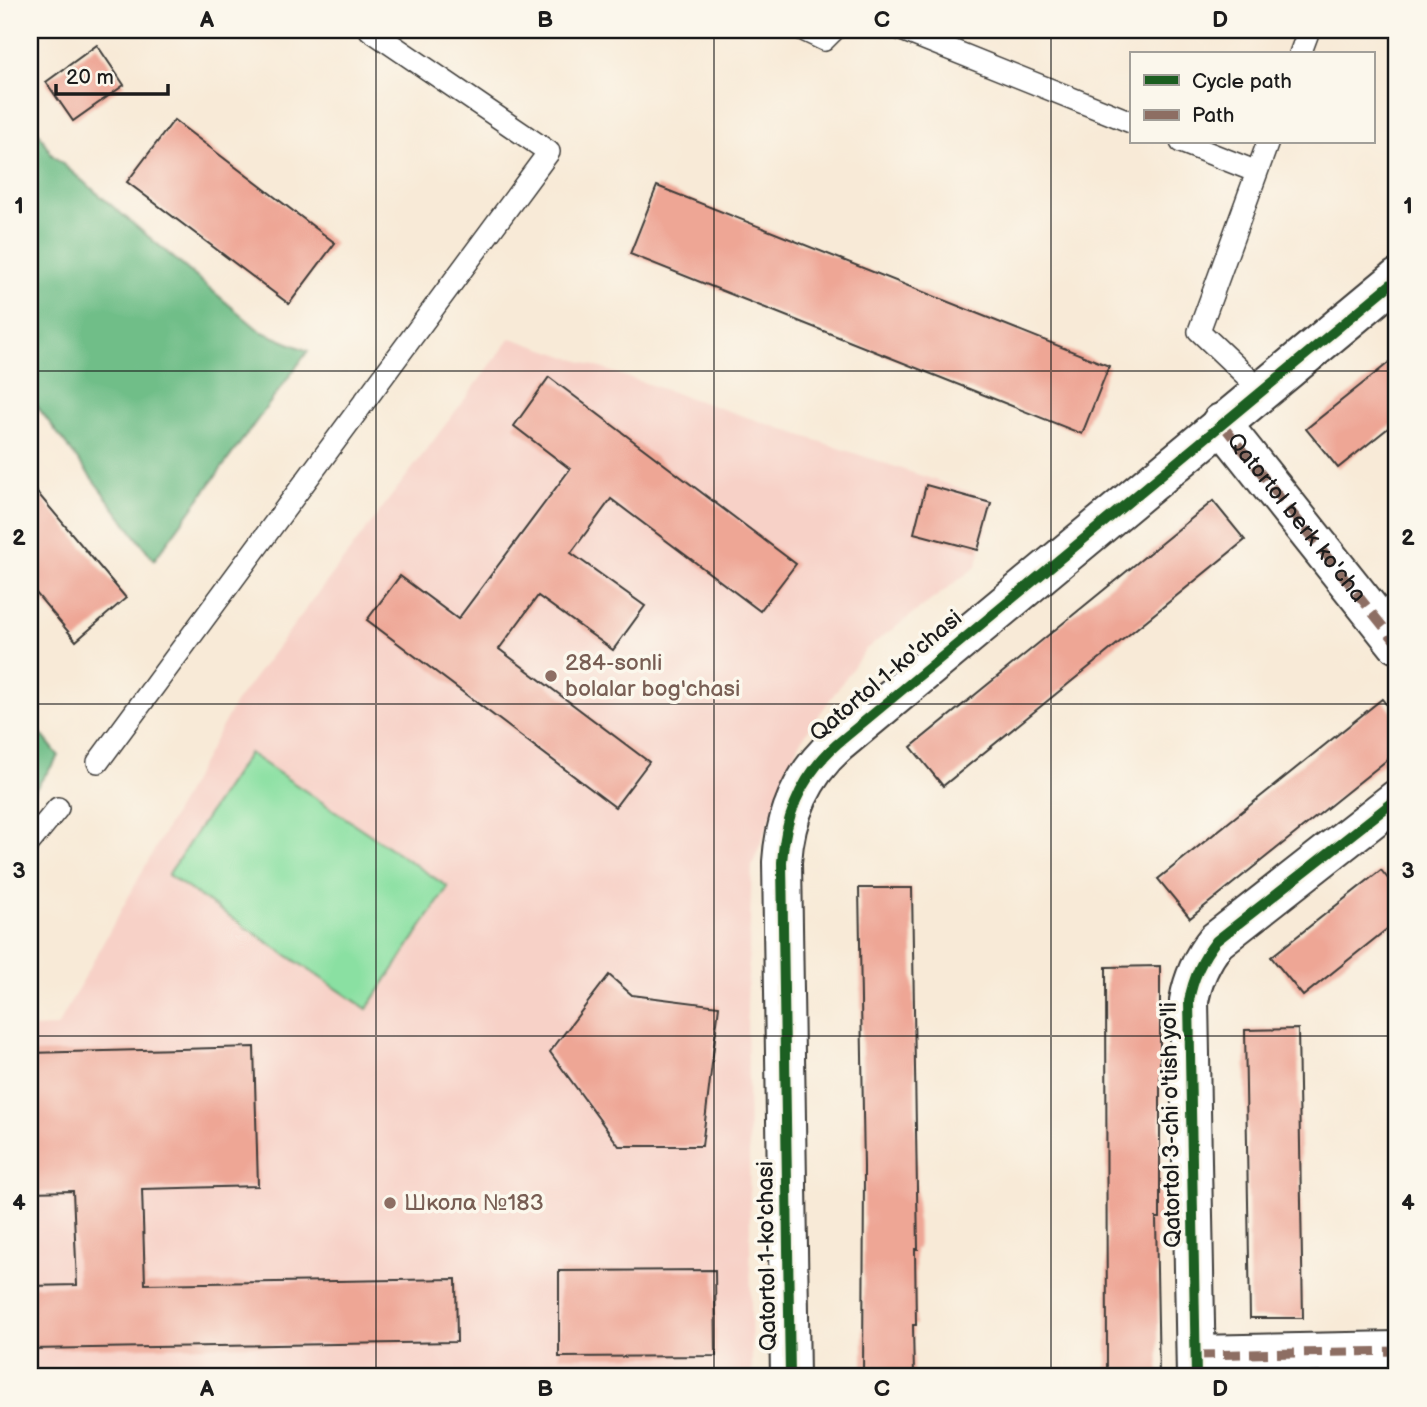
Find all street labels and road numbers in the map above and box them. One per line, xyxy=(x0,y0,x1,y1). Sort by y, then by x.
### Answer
street label: Qatortol berk ko'cha xyxy=(1220,427,1372,608)
street label: Qatortol 1-ko'chasi xyxy=(804,604,968,748)
street label: Qatortol 3-chi o'tish yo'li xyxy=(1155,1002,1187,1248)
street label: Qatortol 1-ko'chasi xyxy=(751,1161,783,1351)

